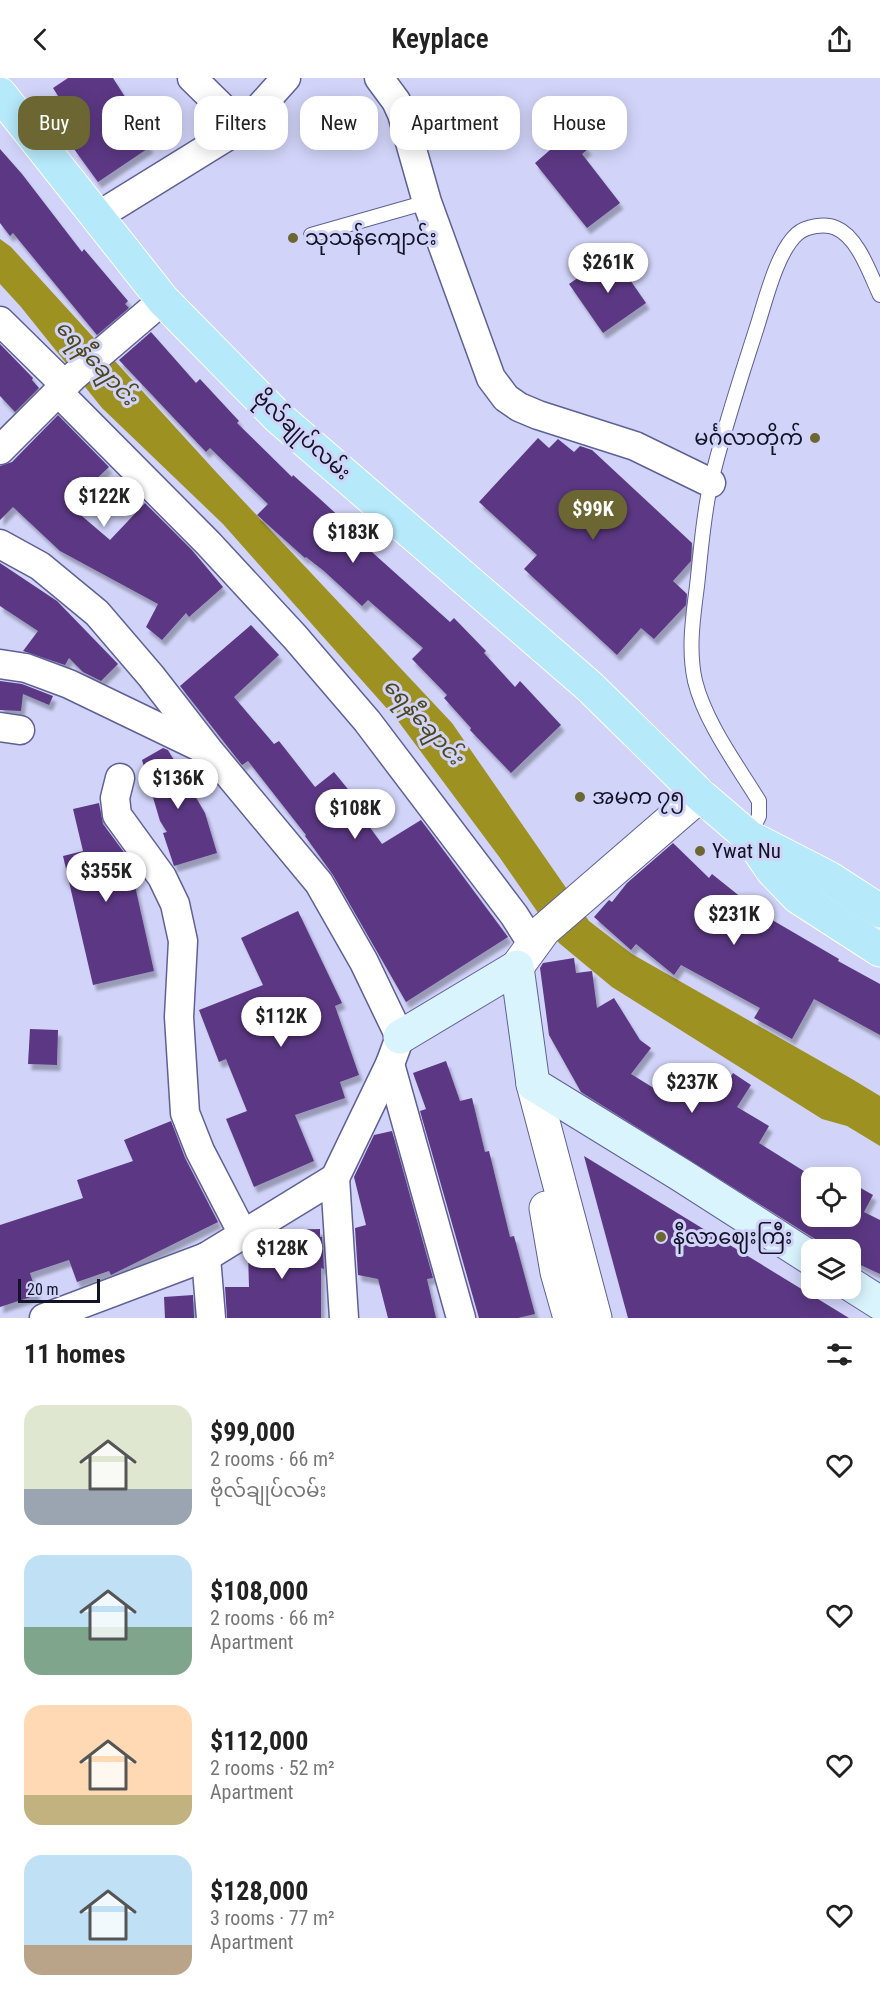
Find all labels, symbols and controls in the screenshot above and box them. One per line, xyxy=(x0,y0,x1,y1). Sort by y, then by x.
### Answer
icon: back xyxy=(24,23,57,56)
text: Keyplace xyxy=(391,23,489,55)
icon: share xyxy=(823,23,856,56)
chip: Buy xyxy=(18,96,90,150)
chip: Rent xyxy=(102,96,182,150)
chip: Filters xyxy=(194,96,288,150)
chip: New xyxy=(300,96,378,150)
chip: Apartment xyxy=(390,96,520,150)
chip: House xyxy=(532,96,627,150)
place label: သုသန်ကျောင်း xyxy=(305,222,437,256)
marker: သုသန်ကျောင်း xyxy=(286,231,300,245)
pin: $261K xyxy=(566,243,650,294)
text: $261K xyxy=(582,250,634,274)
water label: ရေနီချောင်း xyxy=(47,313,146,415)
street label: ဗိုလ်‌ချုပ်‌လမ်း xyxy=(245,382,358,489)
place label: မင်္ဂလာတိုက် xyxy=(694,422,803,455)
marker: မင်္ဂလာတိုက် xyxy=(808,431,822,445)
pin: $122K xyxy=(62,477,146,528)
text: $122K xyxy=(78,484,130,508)
pin: $99K xyxy=(557,490,629,541)
text: $99K xyxy=(572,497,614,521)
pin: $183K xyxy=(311,513,395,564)
text: $183K xyxy=(327,520,379,544)
water label: ရေနီချောင်း xyxy=(374,671,472,775)
pin: $136K xyxy=(136,759,220,810)
text: $136K xyxy=(152,766,204,790)
place label: အမက ၇၅ xyxy=(592,785,685,814)
pin: $108K xyxy=(313,789,397,840)
marker: အမက ၇၅ xyxy=(573,790,587,804)
text: $108K xyxy=(329,796,381,820)
place label: Ywat Nu xyxy=(712,839,781,863)
marker: Ywat Nu xyxy=(693,844,707,858)
pin: $355K xyxy=(64,852,148,903)
text: $355K xyxy=(80,859,132,883)
pin: $231K xyxy=(692,895,776,946)
text: $231K xyxy=(708,902,760,926)
pin: $112K xyxy=(239,997,323,1048)
text: $112K xyxy=(255,1004,307,1028)
pin: $237K xyxy=(650,1063,734,1114)
text: $237K xyxy=(666,1070,718,1094)
map controls xyxy=(801,1167,861,1299)
button: locate xyxy=(801,1167,861,1227)
place label: နီလာ‌ဈေးကြီး xyxy=(673,1221,792,1254)
pin: $128K xyxy=(240,1229,324,1280)
marker: နီလာ‌ဈေးကြီး xyxy=(654,1230,668,1244)
text: $128K xyxy=(256,1236,308,1260)
button: layers xyxy=(801,1239,861,1299)
scale bar xyxy=(18,1276,100,1304)
text: 20 m xyxy=(27,1280,59,1299)
icon: filters xyxy=(823,1338,856,1371)
text: 11 homes xyxy=(24,1339,126,1369)
text: $99,000 xyxy=(210,1417,295,1447)
icon: home xyxy=(72,1429,144,1501)
text: 2 rooms · 66 m² xyxy=(210,1447,335,1471)
icon: heart xyxy=(823,1449,856,1482)
text: ဗိုလ်‌ချုပ်‌လမ်း xyxy=(210,1478,326,1502)
text: $108,000 xyxy=(210,1576,308,1606)
icon: home xyxy=(72,1579,144,1651)
icon: heart xyxy=(823,1599,856,1632)
text: 2 rooms · 66 m² xyxy=(210,1606,335,1630)
text: Apartment xyxy=(210,1630,294,1654)
text: $112,000 xyxy=(210,1726,308,1756)
icon: home xyxy=(72,1729,144,1801)
icon: heart xyxy=(823,1749,856,1782)
text: 2 rooms · 52 m² xyxy=(210,1756,335,1780)
text: Apartment xyxy=(210,1780,294,1804)
text: $128,000 xyxy=(210,1876,308,1906)
icon: home xyxy=(72,1879,144,1951)
icon: heart xyxy=(823,1899,856,1932)
text: 3 rooms · 77 m² xyxy=(210,1906,335,1930)
text: Apartment xyxy=(210,1930,294,1954)

